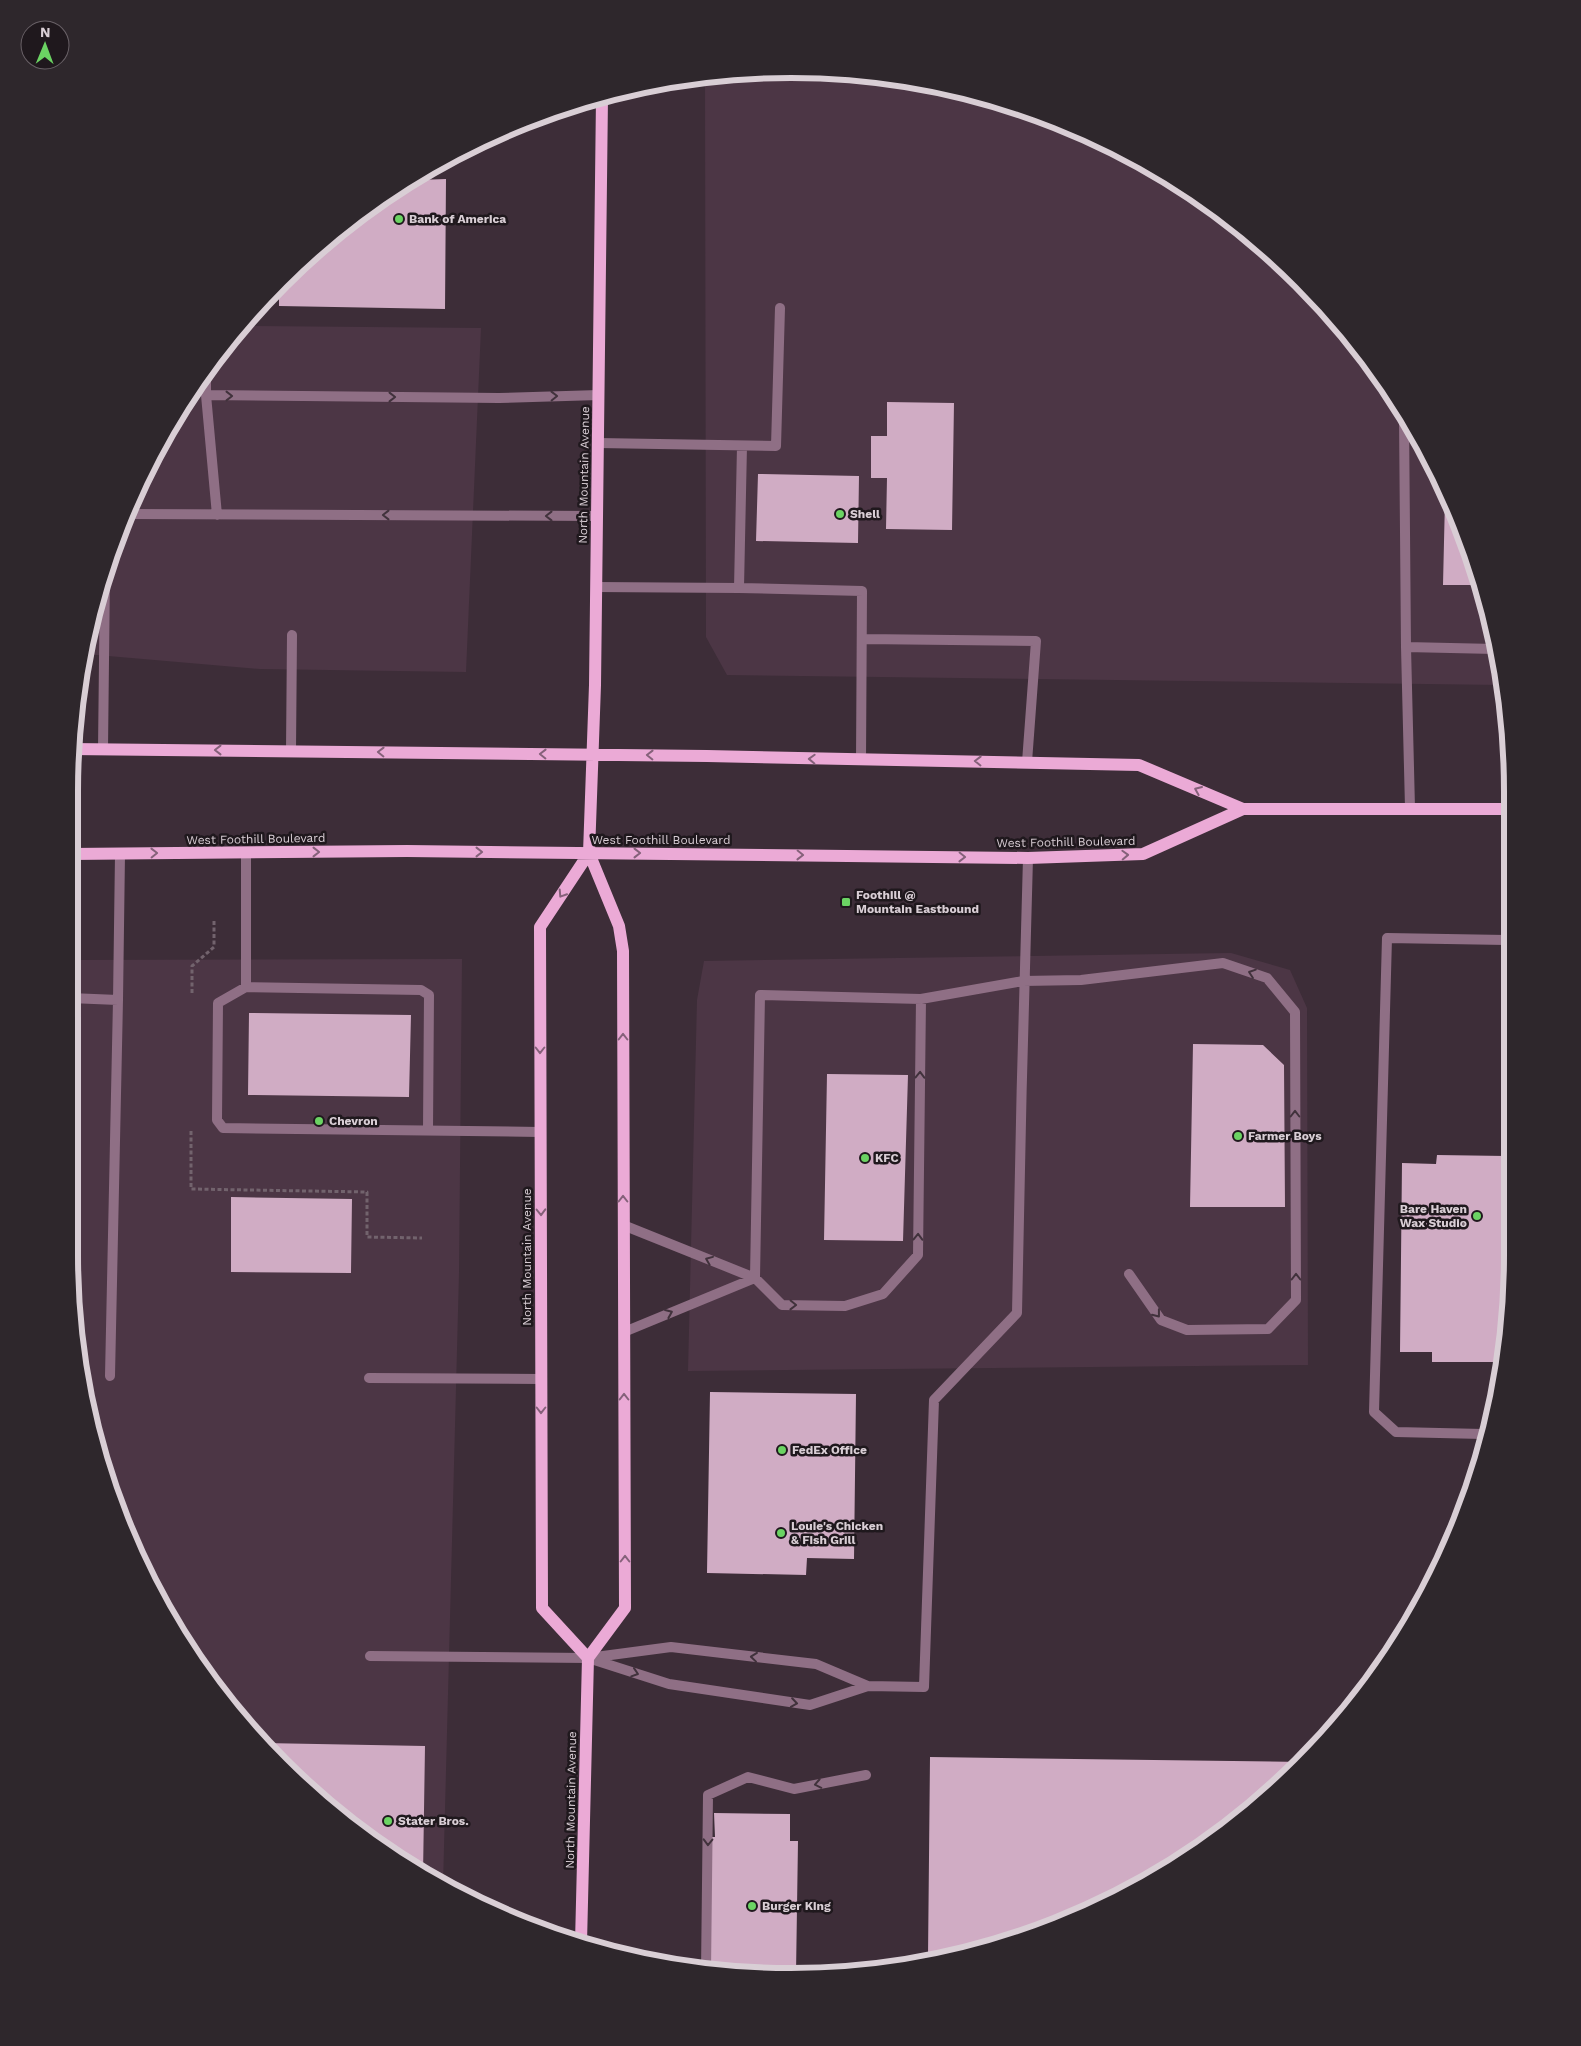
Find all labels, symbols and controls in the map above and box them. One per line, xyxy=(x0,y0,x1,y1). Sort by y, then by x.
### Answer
north arrow xyxy=(20,20,70,70)
text: N xyxy=(40,24,51,40)
place label: Bank of America xyxy=(409,212,506,226)
marker: Bank of America xyxy=(393,213,405,225)
one-way arrow xyxy=(225,390,233,401)
one-way arrow xyxy=(550,391,558,402)
one-way arrow xyxy=(388,392,396,402)
street label: North Mountain Avenue xyxy=(576,406,592,544)
place label: Shell xyxy=(850,507,880,521)
marker: Shell xyxy=(834,508,846,520)
one-way arrow xyxy=(382,510,390,520)
one-way arrow xyxy=(544,511,552,521)
one-way arrow xyxy=(214,745,222,755)
one-way arrow xyxy=(377,746,385,757)
one-way arrow xyxy=(539,749,547,759)
one-way arrow xyxy=(646,750,654,760)
one-way arrow xyxy=(808,753,816,764)
one-way arrow xyxy=(974,756,982,767)
one-way arrow xyxy=(1194,785,1203,796)
street label: West Foothill Boulevard xyxy=(186,831,326,847)
street label: West Foothill Boulevard xyxy=(591,833,731,847)
street label: West Foothill Boulevard xyxy=(996,834,1136,850)
one-way arrow xyxy=(312,847,320,857)
one-way arrow xyxy=(475,847,483,857)
one-way arrow xyxy=(150,848,158,859)
one-way arrow xyxy=(634,848,642,859)
one-way arrow xyxy=(1121,849,1129,860)
one-way arrow xyxy=(796,850,804,860)
one-way arrow xyxy=(959,852,967,862)
one-way arrow xyxy=(559,888,568,898)
place label: Foothill @ Mountain Eastbound xyxy=(856,888,979,916)
marker: Foothill @ Mountain Eastbound xyxy=(840,896,852,908)
one-way arrow xyxy=(1248,969,1256,979)
one-way arrow xyxy=(618,1033,628,1040)
one-way arrow xyxy=(535,1046,545,1054)
one-way arrow xyxy=(915,1070,925,1078)
one-way arrow xyxy=(1290,1110,1300,1118)
place label: Chevron xyxy=(329,1114,378,1128)
marker: Chevron xyxy=(313,1115,325,1127)
place label: Farmer Boys xyxy=(1248,1129,1322,1143)
marker: Farmer Boys xyxy=(1232,1130,1244,1142)
place label: KFC xyxy=(875,1151,899,1165)
marker: KFC xyxy=(859,1152,871,1164)
street label: North Mountain Avenue xyxy=(520,1188,534,1326)
one-way arrow xyxy=(618,1195,628,1203)
place label: Bare Haven Wax Studio xyxy=(1400,1202,1467,1230)
one-way arrow xyxy=(536,1209,546,1217)
marker: Bare Haven Wax Studio xyxy=(1471,1210,1483,1222)
one-way arrow xyxy=(913,1233,923,1240)
one-way arrow xyxy=(706,1256,714,1266)
one-way arrow xyxy=(1291,1273,1301,1280)
one-way arrow xyxy=(789,1300,797,1310)
one-way arrow xyxy=(1151,1308,1160,1317)
one-way arrow xyxy=(664,1309,673,1319)
one-way arrow xyxy=(619,1393,629,1400)
one-way arrow xyxy=(536,1406,546,1414)
place label: FedEx Office xyxy=(792,1443,867,1457)
marker: FedEx Office xyxy=(776,1444,788,1456)
place label: Louie's Chicken & Fish Grill xyxy=(791,1519,883,1547)
marker: Louie's Chicken & Fish Grill xyxy=(775,1527,787,1539)
one-way arrow xyxy=(620,1555,630,1563)
one-way arrow xyxy=(750,1652,758,1663)
one-way arrow xyxy=(630,1667,638,1677)
one-way arrow xyxy=(790,1697,798,1708)
street label: North Mountain Avenue xyxy=(563,1731,579,1869)
one-way arrow xyxy=(814,1779,823,1789)
place label: Stater Bros. xyxy=(398,1814,469,1828)
marker: Stater Bros. xyxy=(382,1815,394,1827)
one-way arrow xyxy=(703,1838,713,1846)
place label: Burger King xyxy=(762,1899,831,1913)
marker: Burger King xyxy=(746,1900,758,1912)

